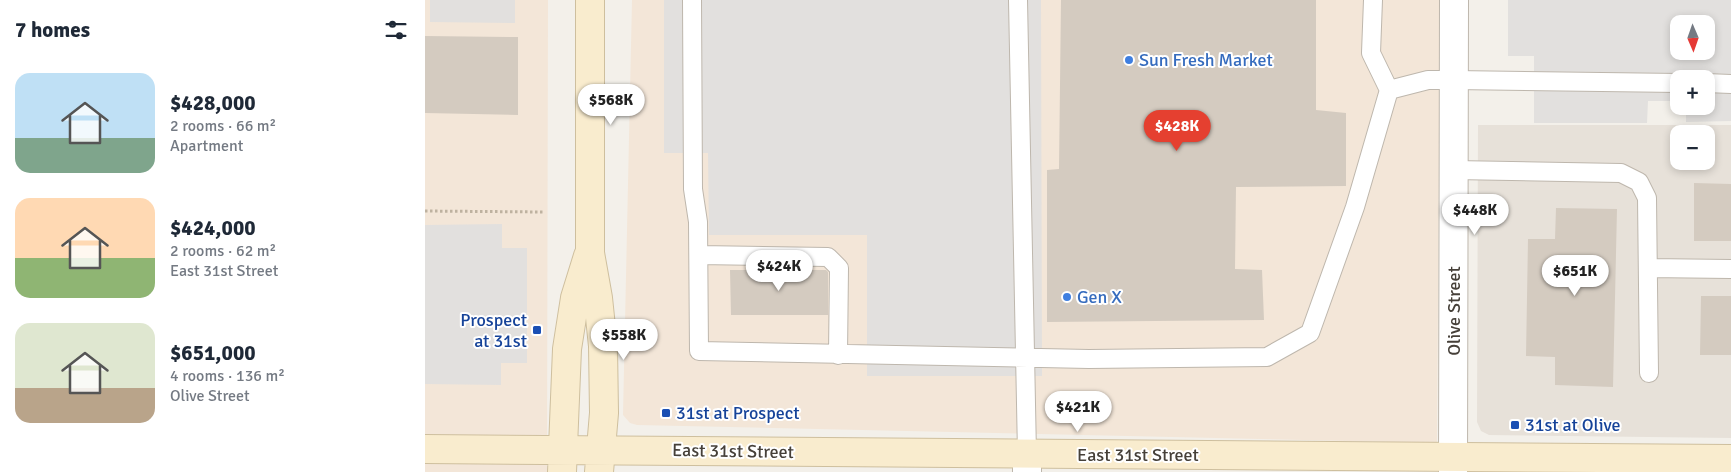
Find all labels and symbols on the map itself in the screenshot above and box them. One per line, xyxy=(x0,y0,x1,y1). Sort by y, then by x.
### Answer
north arrow xyxy=(1670,15,1715,60)
place label: Sun Fresh Market xyxy=(1139,49,1273,71)
marker: Sun Fresh Market xyxy=(1123,54,1135,66)
pin: $568K xyxy=(576,84,646,126)
pin: $428K xyxy=(1142,110,1212,152)
pin: $448K xyxy=(1440,194,1510,236)
pin: $424K xyxy=(744,250,814,292)
pin: $651K xyxy=(1540,254,1610,297)
street label: Olive Street xyxy=(1443,266,1465,356)
place label: Gen X xyxy=(1077,286,1122,308)
marker: Gen X xyxy=(1061,291,1073,303)
place label: Prospect at 31st xyxy=(460,309,527,352)
pin: $558K xyxy=(589,318,659,361)
marker: Prospect at 31st xyxy=(531,324,543,336)
pin: $421K xyxy=(1043,390,1113,433)
place label: 31st at Prospect xyxy=(676,402,800,424)
marker: 31st at Prospect xyxy=(660,407,672,419)
place label: 31st at Olive xyxy=(1525,414,1620,436)
marker: 31st at Olive xyxy=(1509,419,1521,431)
street label: East 31st Street xyxy=(672,439,794,463)
street label: East 31st Street xyxy=(1077,444,1199,466)

